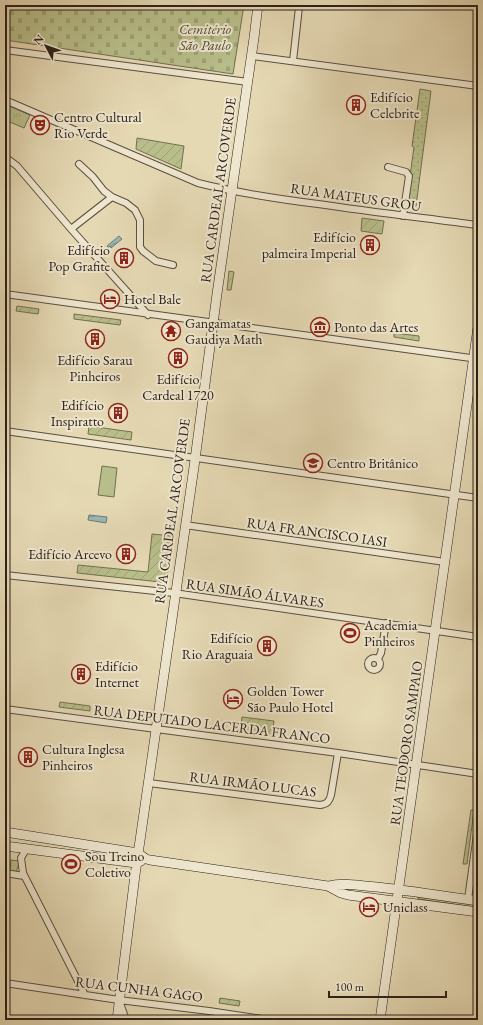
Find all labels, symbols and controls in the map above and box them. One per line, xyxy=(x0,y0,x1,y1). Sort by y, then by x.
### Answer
park label: Cemitério São Paulo xyxy=(178,20,232,54)
north arrow xyxy=(26,26,66,66)
text: N xyxy=(30,31,47,47)
place label: Edifício Celebrite xyxy=(370,88,420,122)
building icon: Edifício Celebrite xyxy=(345,94,367,116)
street label: RUA CARDEAL ARCOVERDE xyxy=(196,96,240,284)
place label: Centro Cultural Rio Verde xyxy=(54,108,142,142)
theatre icon: Centro Cultural Rio Verde xyxy=(29,114,51,136)
street label: RUA MATEUS GROU xyxy=(289,179,423,215)
place label: Edifício palmeira Imperial xyxy=(262,228,357,262)
building icon: Edifício palmeira Imperial xyxy=(359,234,381,256)
place label: Edifício Pop Grafite xyxy=(48,241,111,275)
building icon: Edifício Pop Grafite xyxy=(113,247,135,269)
hotel icon: Hotel Bale xyxy=(99,288,121,310)
place label: Hotel Bale xyxy=(124,290,181,308)
place label: Gangamatas Gaudiya Math xyxy=(185,314,263,348)
museum icon: Ponto das Artes xyxy=(309,316,331,338)
place label: Ponto das Artes xyxy=(334,318,419,336)
temple icon: Gangamatas Gaudiya Math xyxy=(160,320,182,342)
building icon: Edifício Sarau Pinheiros xyxy=(84,328,106,350)
building icon: Edifício Cardeal 1720 xyxy=(167,347,189,369)
place label: Edifício Sarau Pinheiros xyxy=(57,351,133,385)
place label: Edifício Cardeal 1720 xyxy=(142,370,214,404)
place label: Edifício Inspiratto xyxy=(51,396,104,430)
building icon: Edifício Inspiratto xyxy=(107,402,129,424)
street label: RUA CARDEAL ARCOVERDE xyxy=(150,417,194,605)
school or university icon: Centro Britânico xyxy=(302,452,324,474)
place label: Centro Britânico xyxy=(327,454,418,472)
street label: RUA FRANCISCO IASI xyxy=(246,513,389,551)
building icon: Edifício Arcevo xyxy=(115,543,137,565)
place label: Edifício Arcevo xyxy=(28,545,112,563)
street label: RUA SIMÃO ÁLVARES xyxy=(185,574,325,612)
place label: Academia Pinheiros xyxy=(363,616,418,650)
sports icon: Academia Pinheiros xyxy=(339,622,361,644)
place label: Edifício Rio Araguaia xyxy=(182,629,253,663)
building icon: Edifício Rio Araguaia xyxy=(256,635,278,657)
place label: Edifício Internet xyxy=(95,657,140,691)
street label: RUA TEODORO SAMPAIO xyxy=(386,659,426,826)
building icon: Edifício Internet xyxy=(70,663,92,685)
place label: Golden Tower São Paulo Hotel xyxy=(247,682,334,716)
hotel icon: Golden Tower São Paulo Hotel xyxy=(222,688,244,710)
street label: RUA DEPUTADO LACERDA FRANCO xyxy=(93,701,332,747)
place label: Cultura Inglesa Pinheiros xyxy=(42,740,125,774)
building icon: Cultura Inglesa Pinheiros xyxy=(17,746,39,768)
street label: RUA IRMÃO LUCAS xyxy=(189,767,317,801)
place label: Sou Treino Coletivo xyxy=(85,847,145,881)
sports icon: Sou Treino Coletivo xyxy=(60,853,82,875)
hotel icon: Uniclass xyxy=(358,896,380,918)
place label: Uniclass xyxy=(383,898,428,916)
street label: RUA CUNHA GAGO xyxy=(74,972,204,1006)
scale bar xyxy=(329,973,446,999)
text: 100 m xyxy=(335,979,365,995)

